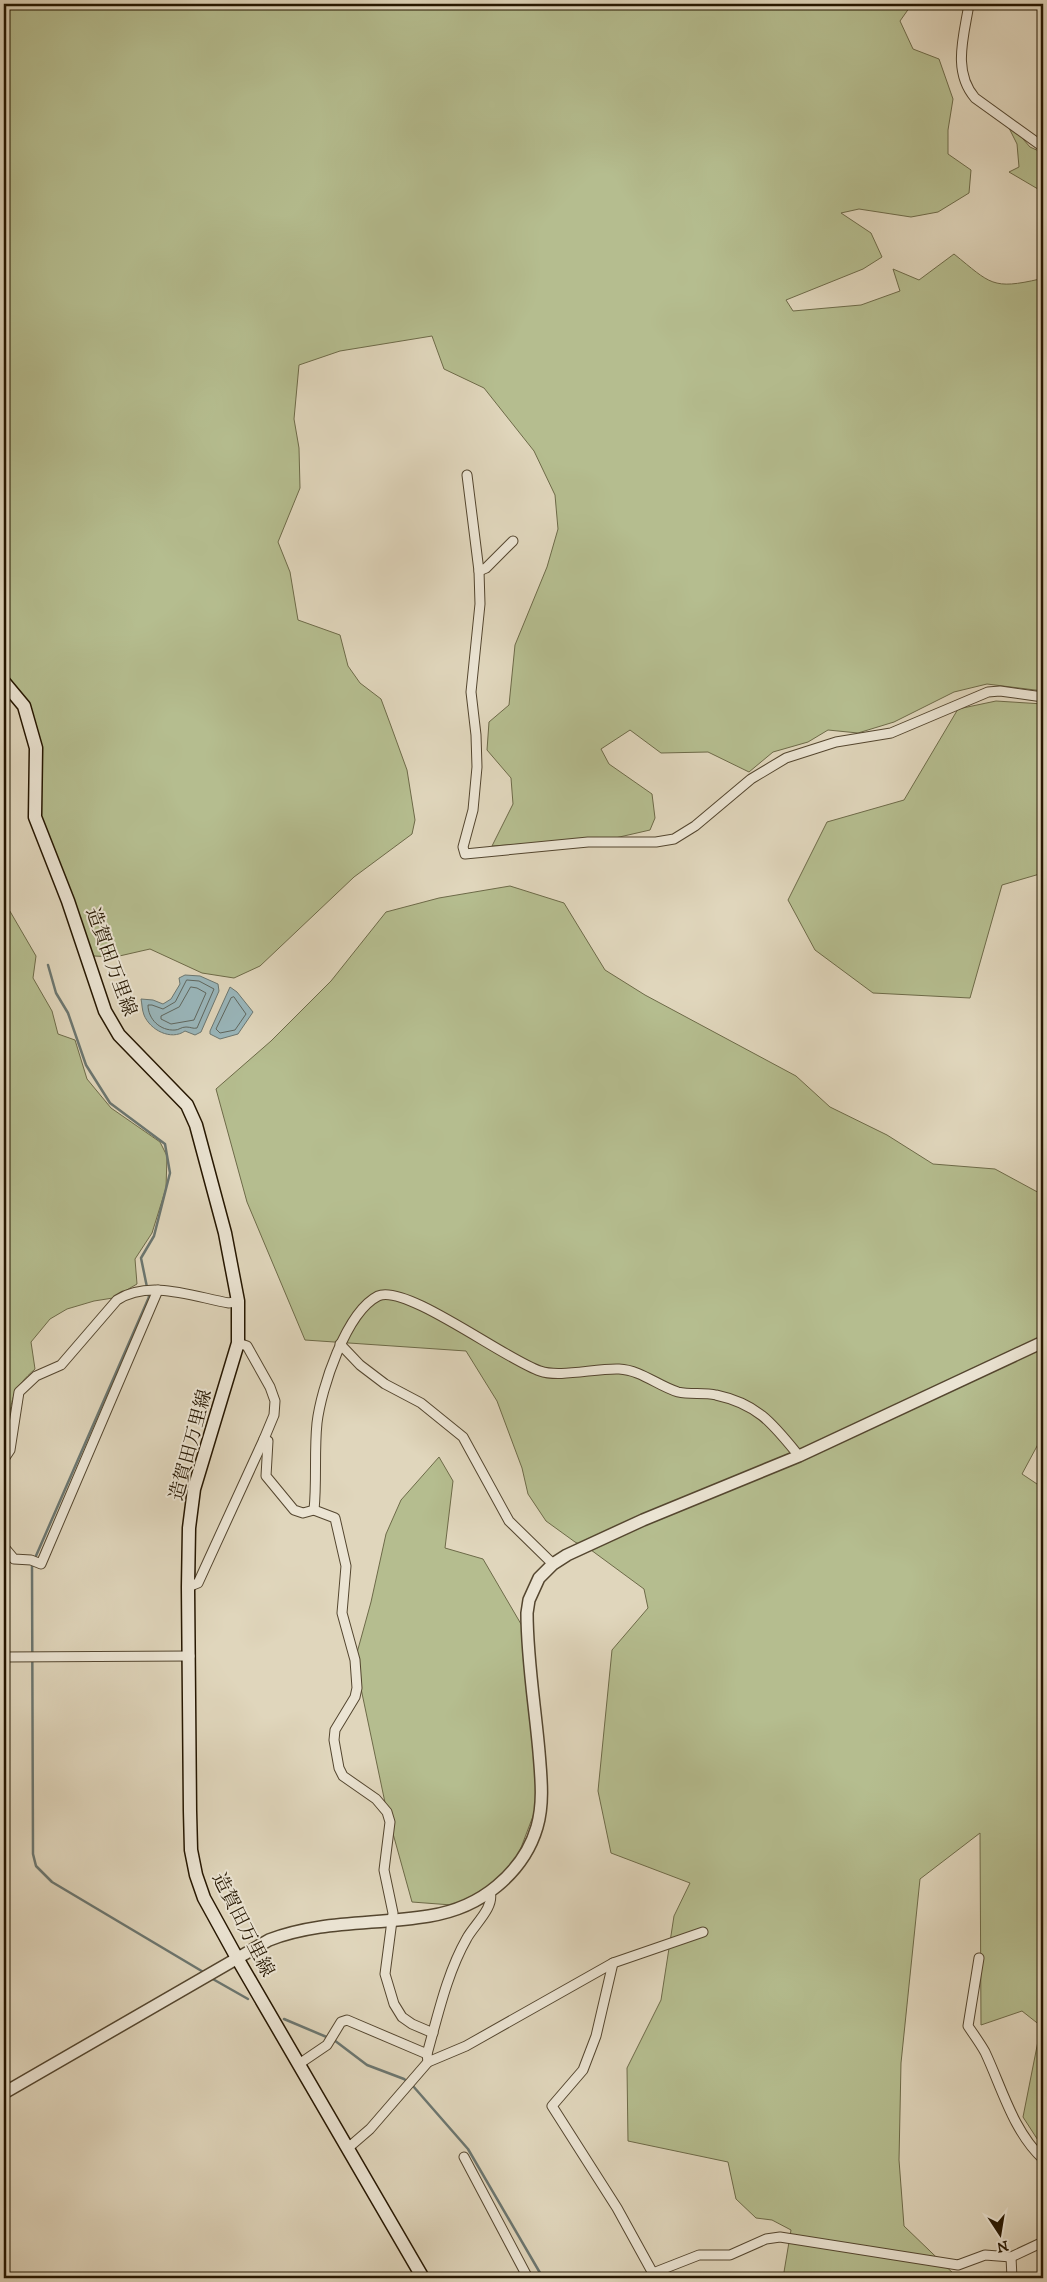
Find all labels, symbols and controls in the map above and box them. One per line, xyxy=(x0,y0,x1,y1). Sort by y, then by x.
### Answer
street label: 造賀田万里線 xyxy=(81,904,141,1020)
street label: 造賀田万里線 xyxy=(165,1387,217,1503)
street label: 造賀田万里線 xyxy=(207,1869,279,1981)
north arrow xyxy=(974,2210,1024,2260)
text: N xyxy=(995,2236,1010,2256)

